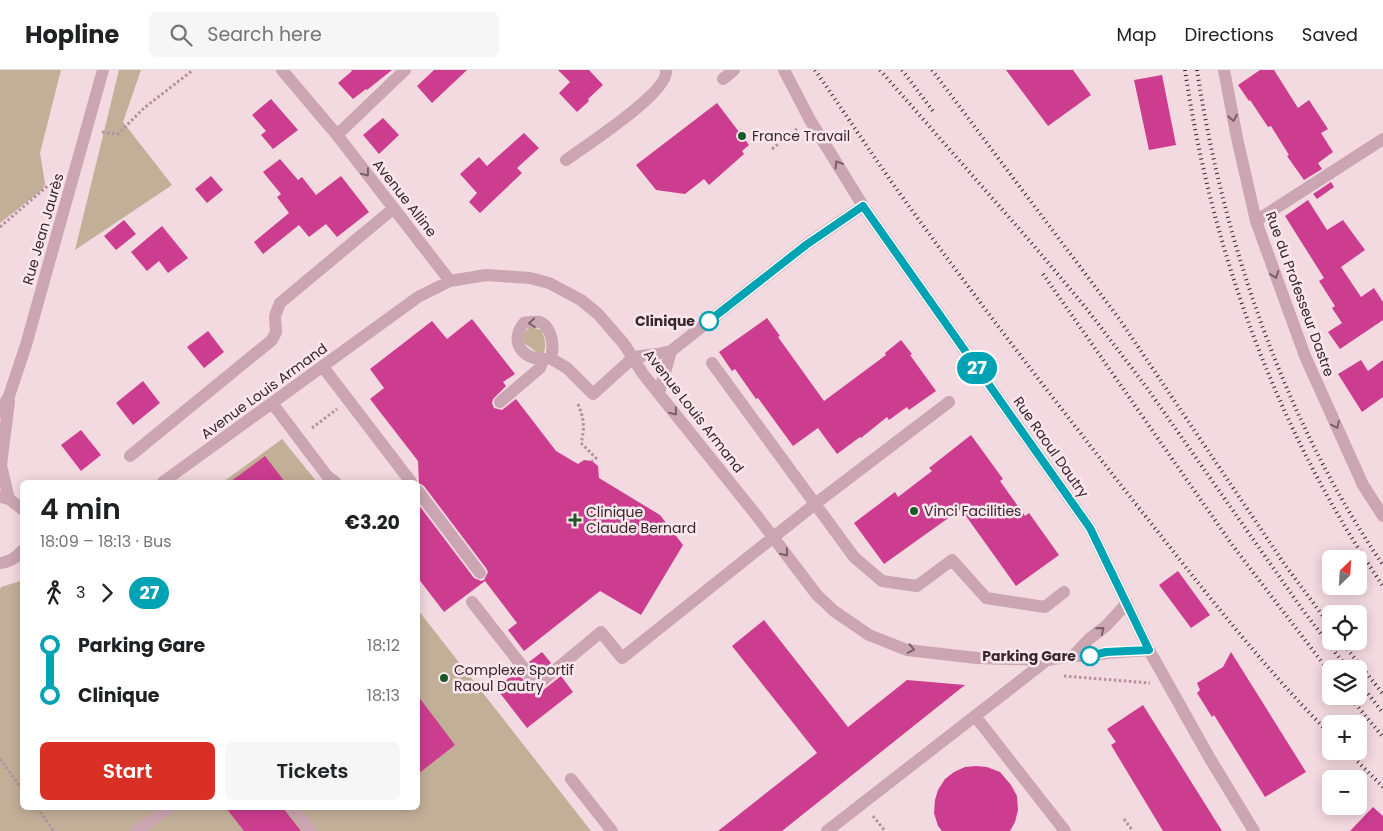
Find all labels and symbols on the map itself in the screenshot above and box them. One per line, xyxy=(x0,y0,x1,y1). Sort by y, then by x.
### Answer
one-way arrow xyxy=(1228,114,1238,122)
place label: France Travail xyxy=(752,126,850,146)
marker: France Travail xyxy=(736,130,748,142)
street label: Avenue Alline xyxy=(368,155,442,241)
one-way arrow xyxy=(834,161,844,170)
one-way arrow xyxy=(361,167,369,176)
street label: Rue Jean Jaurès xyxy=(18,171,68,287)
street label: Rue du Professeur Dastre xyxy=(1261,209,1339,380)
one-way arrow xyxy=(1269,270,1279,278)
place label: Clinique xyxy=(635,311,695,331)
marker: Clinique xyxy=(699,311,719,331)
one-way arrow xyxy=(528,318,536,329)
street label: Avenue Louis Armand xyxy=(197,338,331,444)
street label: Avenue Louis Armand xyxy=(639,345,749,477)
line badge: 27 xyxy=(954,352,1000,384)
street label: Rue Raoul Dautry xyxy=(1009,392,1094,502)
one-way arrow xyxy=(668,406,676,415)
one-way arrow xyxy=(1330,420,1340,429)
place label: Vinci Facilities xyxy=(924,501,1021,521)
place label: Clinique Claude Bernard xyxy=(586,502,696,538)
marker: Vinci Facilities xyxy=(908,505,920,517)
marker: Clinique Claude Bernard xyxy=(568,513,582,527)
one-way arrow xyxy=(780,548,789,557)
north arrow xyxy=(1322,550,1368,595)
one-way arrow xyxy=(1095,627,1104,636)
one-way arrow xyxy=(906,644,915,654)
place label: Parking Gare xyxy=(982,646,1076,666)
marker: Parking Gare xyxy=(1080,646,1100,666)
place label: Complexe Sportif Raoul Dautry xyxy=(454,660,574,696)
marker: Complexe Sportif Raoul Dautry xyxy=(438,672,450,684)

